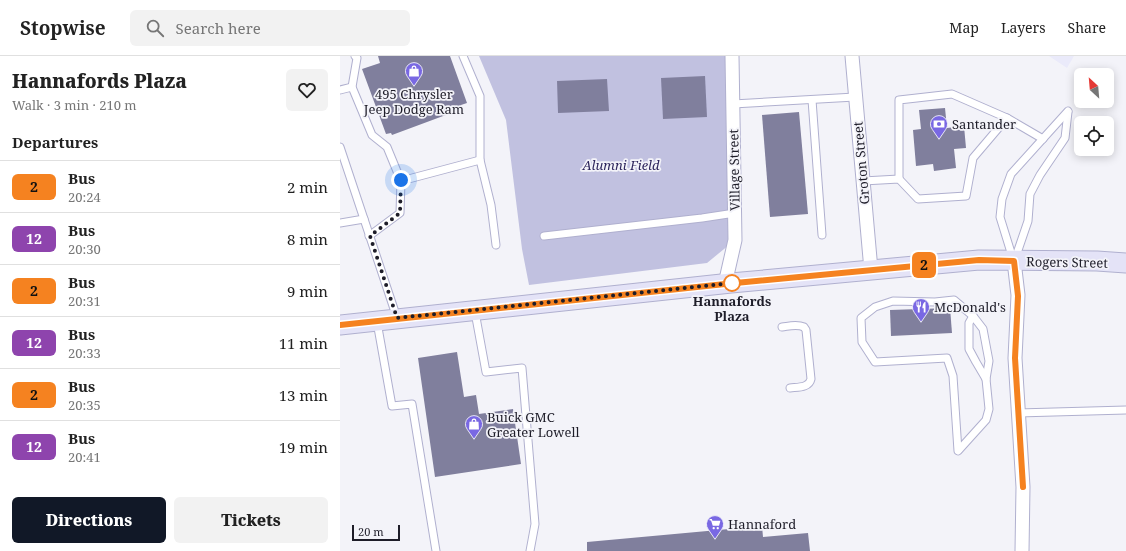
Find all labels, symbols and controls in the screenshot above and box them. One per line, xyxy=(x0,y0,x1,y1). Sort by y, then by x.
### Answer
search box xyxy=(130,10,410,46)
text: Stopwise xyxy=(20,15,106,41)
icon: search xyxy=(144,17,166,39)
text: Search here xyxy=(176,18,261,38)
text: Map xyxy=(949,18,979,37)
text: Layers xyxy=(1001,18,1046,37)
text: Share xyxy=(1068,18,1106,37)
shop icon: 495 Chrysler Jeep Dodge Ram xyxy=(404,61,424,86)
text: Hannafords Plaza xyxy=(12,68,187,94)
north arrow xyxy=(1074,68,1114,108)
map controls xyxy=(1074,68,1114,156)
button: heart xyxy=(286,69,328,111)
place label: 495 Chrysler Jeep Dodge Ram xyxy=(363,85,464,118)
text: Walk · 3 min · 210 m xyxy=(12,96,137,114)
bank icon: Santander xyxy=(929,114,949,139)
place label: Santander xyxy=(952,115,1016,133)
button: locate xyxy=(1074,116,1114,156)
street label: Groton Street xyxy=(848,120,874,205)
street label: Village Street xyxy=(724,128,744,211)
text: Departures xyxy=(12,132,98,152)
park label: Alumni Field xyxy=(581,156,660,174)
text: Bus xyxy=(68,168,95,188)
your location xyxy=(391,170,411,190)
text: 2 xyxy=(30,177,38,196)
text: 2 min xyxy=(287,177,328,197)
text: 20:24 xyxy=(68,188,101,206)
text: Bus xyxy=(68,220,95,240)
text: 12 xyxy=(26,229,42,248)
text: 8 min xyxy=(287,229,328,249)
text: 20:30 xyxy=(68,240,101,258)
line badge: 2 xyxy=(911,252,937,278)
street label: Rogers Street xyxy=(1026,252,1108,272)
text: 2 xyxy=(920,255,928,274)
text: Bus xyxy=(68,272,95,292)
marker: Hannafords Plaza xyxy=(723,274,741,292)
text: 2 xyxy=(30,281,38,300)
text: 9 min xyxy=(287,281,328,301)
text: 20:31 xyxy=(68,292,101,310)
place label: Hannafords Plaza xyxy=(693,292,771,325)
restaurant icon: McDonald's xyxy=(911,297,931,322)
place label: McDonald's xyxy=(934,298,1006,316)
text: Bus xyxy=(68,324,95,344)
text: 12 xyxy=(26,333,42,352)
text: 11 min xyxy=(279,333,328,353)
text: 20:33 xyxy=(68,344,101,362)
text: Bus xyxy=(68,376,95,396)
text: 2 xyxy=(30,385,38,404)
text: 13 min xyxy=(279,385,328,405)
text: 20:35 xyxy=(68,396,101,414)
place label: Buick GMC Greater Lowell xyxy=(487,408,580,441)
shop icon: Buick GMC Greater Lowell xyxy=(464,414,484,439)
text: Bus xyxy=(68,428,95,448)
text: 12 xyxy=(26,437,42,456)
text: 19 min xyxy=(279,437,328,457)
text: 20:41 xyxy=(68,448,101,466)
button: Directions xyxy=(12,497,166,543)
button: Tickets xyxy=(174,497,328,543)
supermarket icon: Hannaford xyxy=(705,514,725,539)
place label: Hannaford xyxy=(728,515,796,533)
scale bar xyxy=(352,523,400,542)
text: 20 m xyxy=(358,524,384,539)

